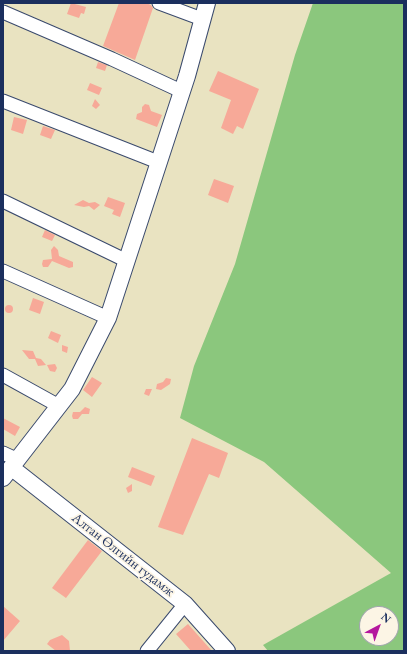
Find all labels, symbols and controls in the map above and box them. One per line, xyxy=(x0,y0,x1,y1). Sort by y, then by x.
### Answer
street label: Алтан Өлгийн гудамж xyxy=(68,510,178,600)
north arrow xyxy=(359,606,399,646)
text: N xyxy=(378,609,394,626)

